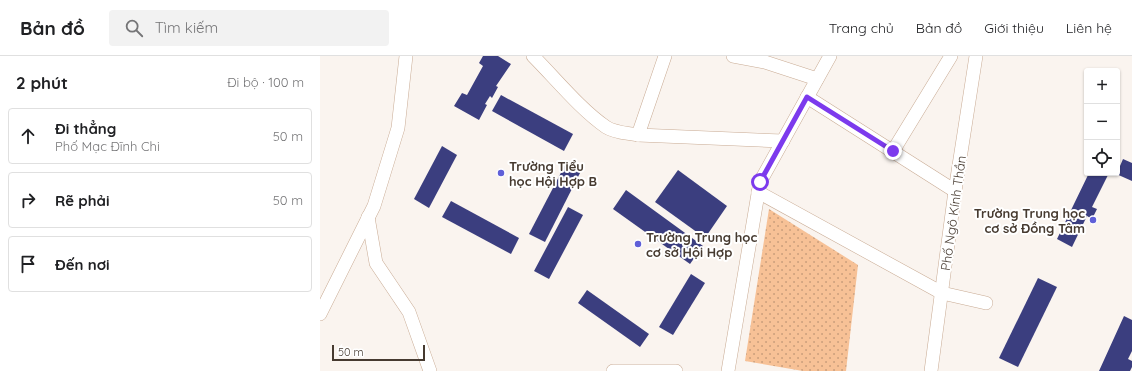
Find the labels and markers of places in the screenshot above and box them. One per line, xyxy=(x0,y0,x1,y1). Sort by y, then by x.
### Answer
place label: Trường Tiểu học Hội Hợp B xyxy=(509,158,597,189)
marker: Trường Tiểu học Hội Hợp B xyxy=(496,168,506,178)
place label: Trường Trung học cơ sở Đồng Tâm xyxy=(974,205,1085,236)
marker: Trường Trung học cơ sở Đồng Tâm xyxy=(1088,215,1098,225)
place label: Trường Trung học cơ sở Hội Hợp xyxy=(646,229,757,260)
marker: Trường Trung học cơ sở Hội Hợp xyxy=(633,239,643,249)

